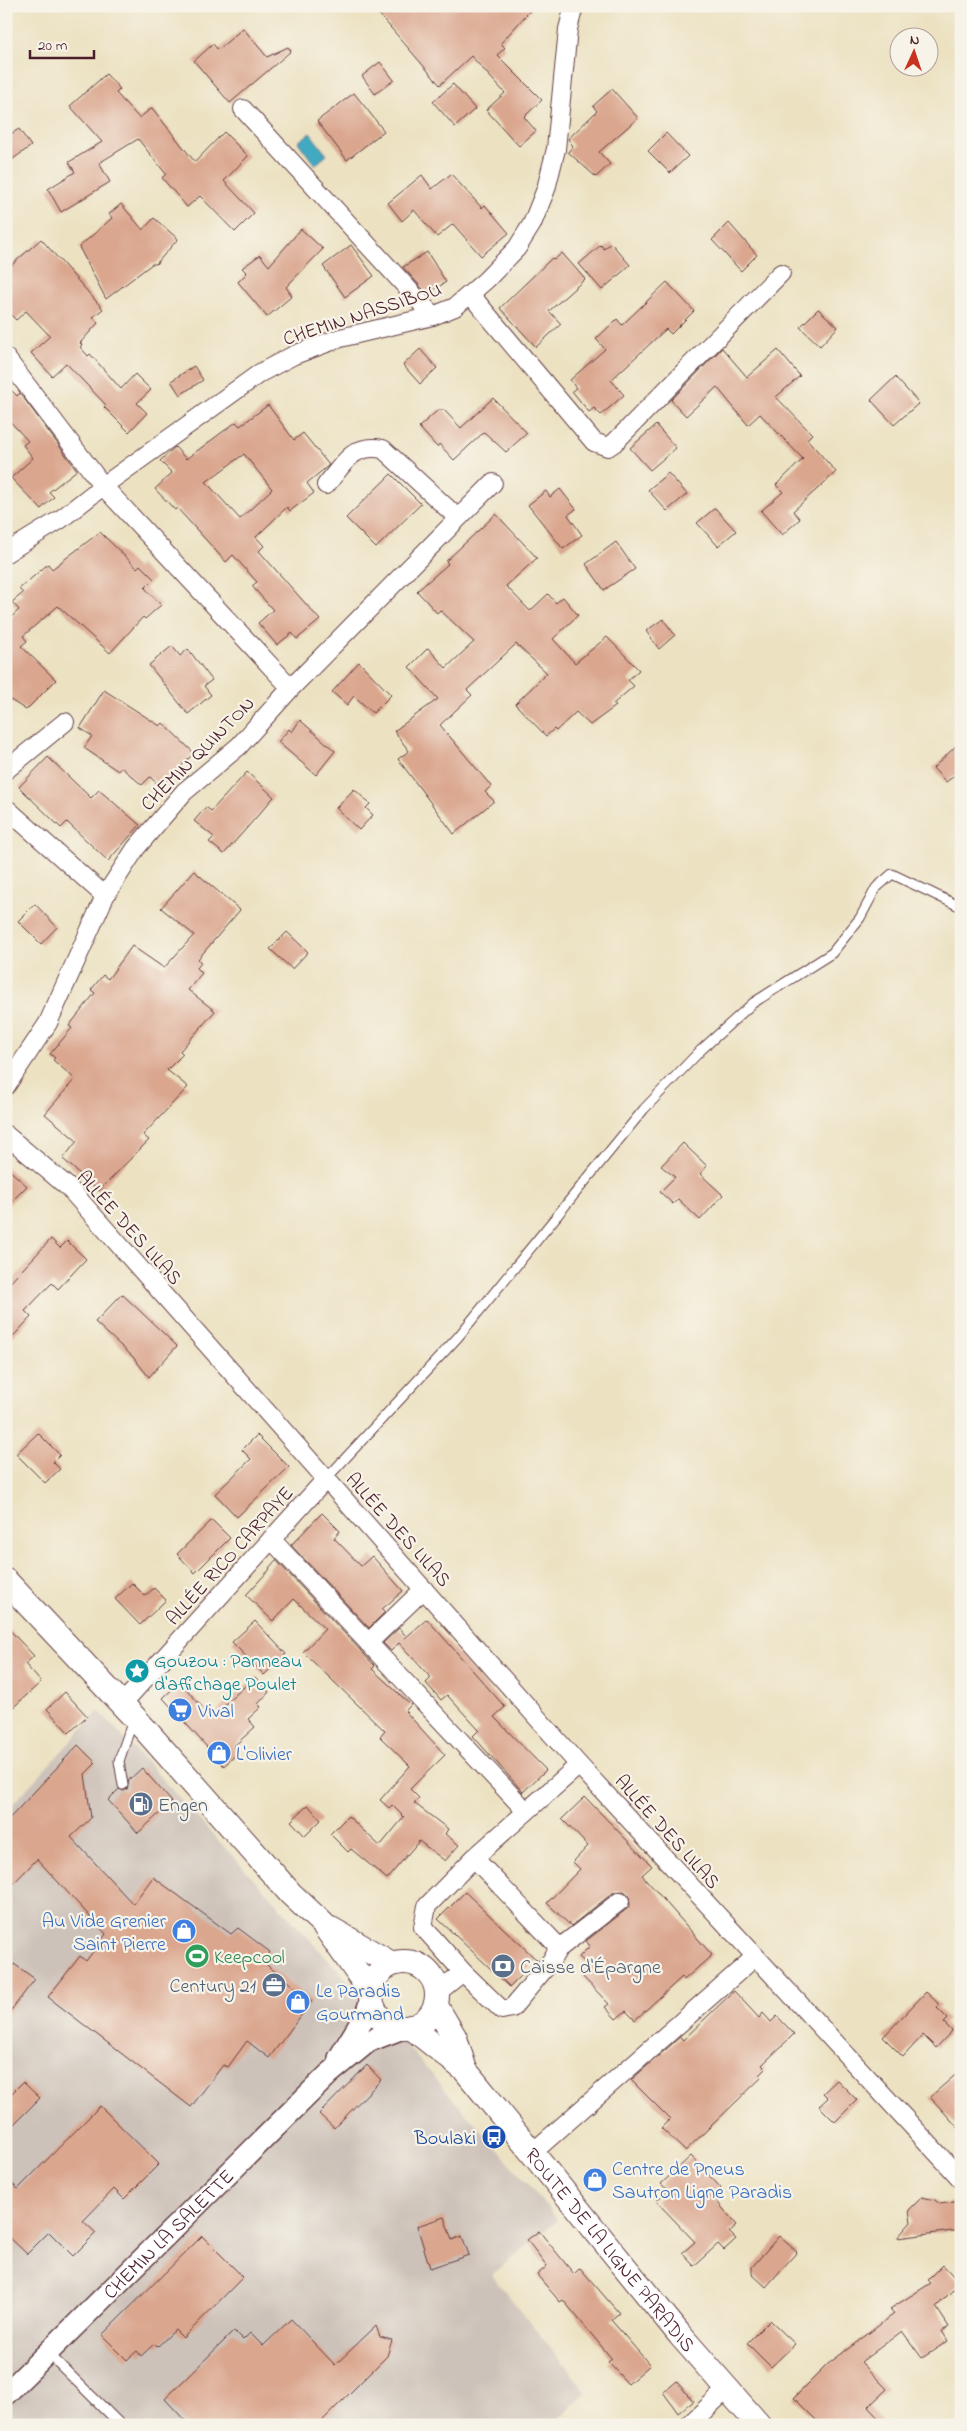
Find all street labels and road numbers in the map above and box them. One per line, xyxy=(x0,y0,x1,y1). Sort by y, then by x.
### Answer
street label: CHEMIN NASSIBOU xyxy=(280,276,446,355)
street label: CHEMIN QUINTON xyxy=(135,691,263,819)
street label: ALLÉE DES LILAS xyxy=(69,1165,188,1293)
street label: ALLÉE DES LILAS xyxy=(338,1467,457,1595)
street label: ALLÉE RICO CARPAYE xyxy=(160,1480,302,1633)
street label: ALLÉE DES LILAS xyxy=(607,1769,726,1897)
street label: ROUTE DE LA LIGNE PARADIS xyxy=(517,2142,701,2360)
street label: CHEMIN LA SALETTE xyxy=(98,2164,242,2307)

